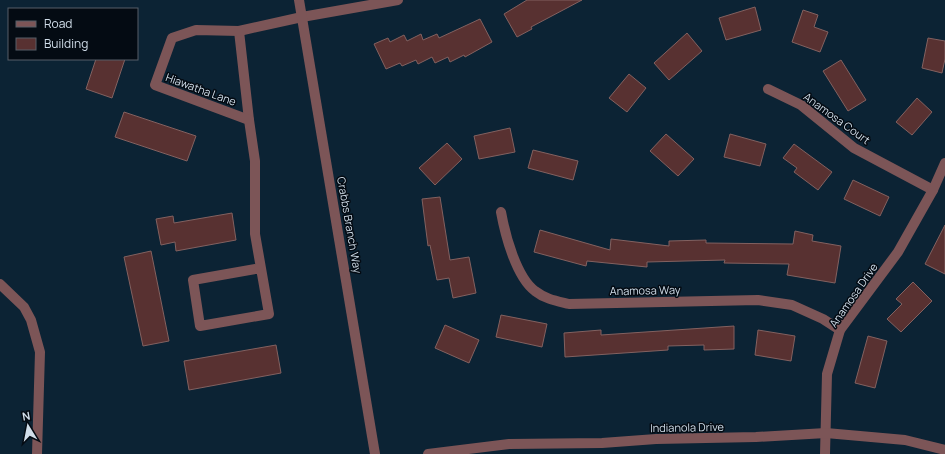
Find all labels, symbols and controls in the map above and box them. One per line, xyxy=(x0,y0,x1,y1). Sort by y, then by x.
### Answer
legend xyxy=(8,8,138,60)
text: Road xyxy=(44,15,72,32)
text: Building xyxy=(44,35,88,52)
street label: Hiawatha Lane xyxy=(164,69,239,109)
street label: Anamosa Court xyxy=(801,89,873,147)
street label: Crabbs Branch Way xyxy=(334,175,366,275)
street label: Anamosa Drive xyxy=(825,259,881,330)
street label: Anamosa Way xyxy=(609,282,681,298)
north arrow xyxy=(8,406,48,446)
text: N xyxy=(21,408,31,424)
street label: Indianola Drive xyxy=(650,419,725,435)

